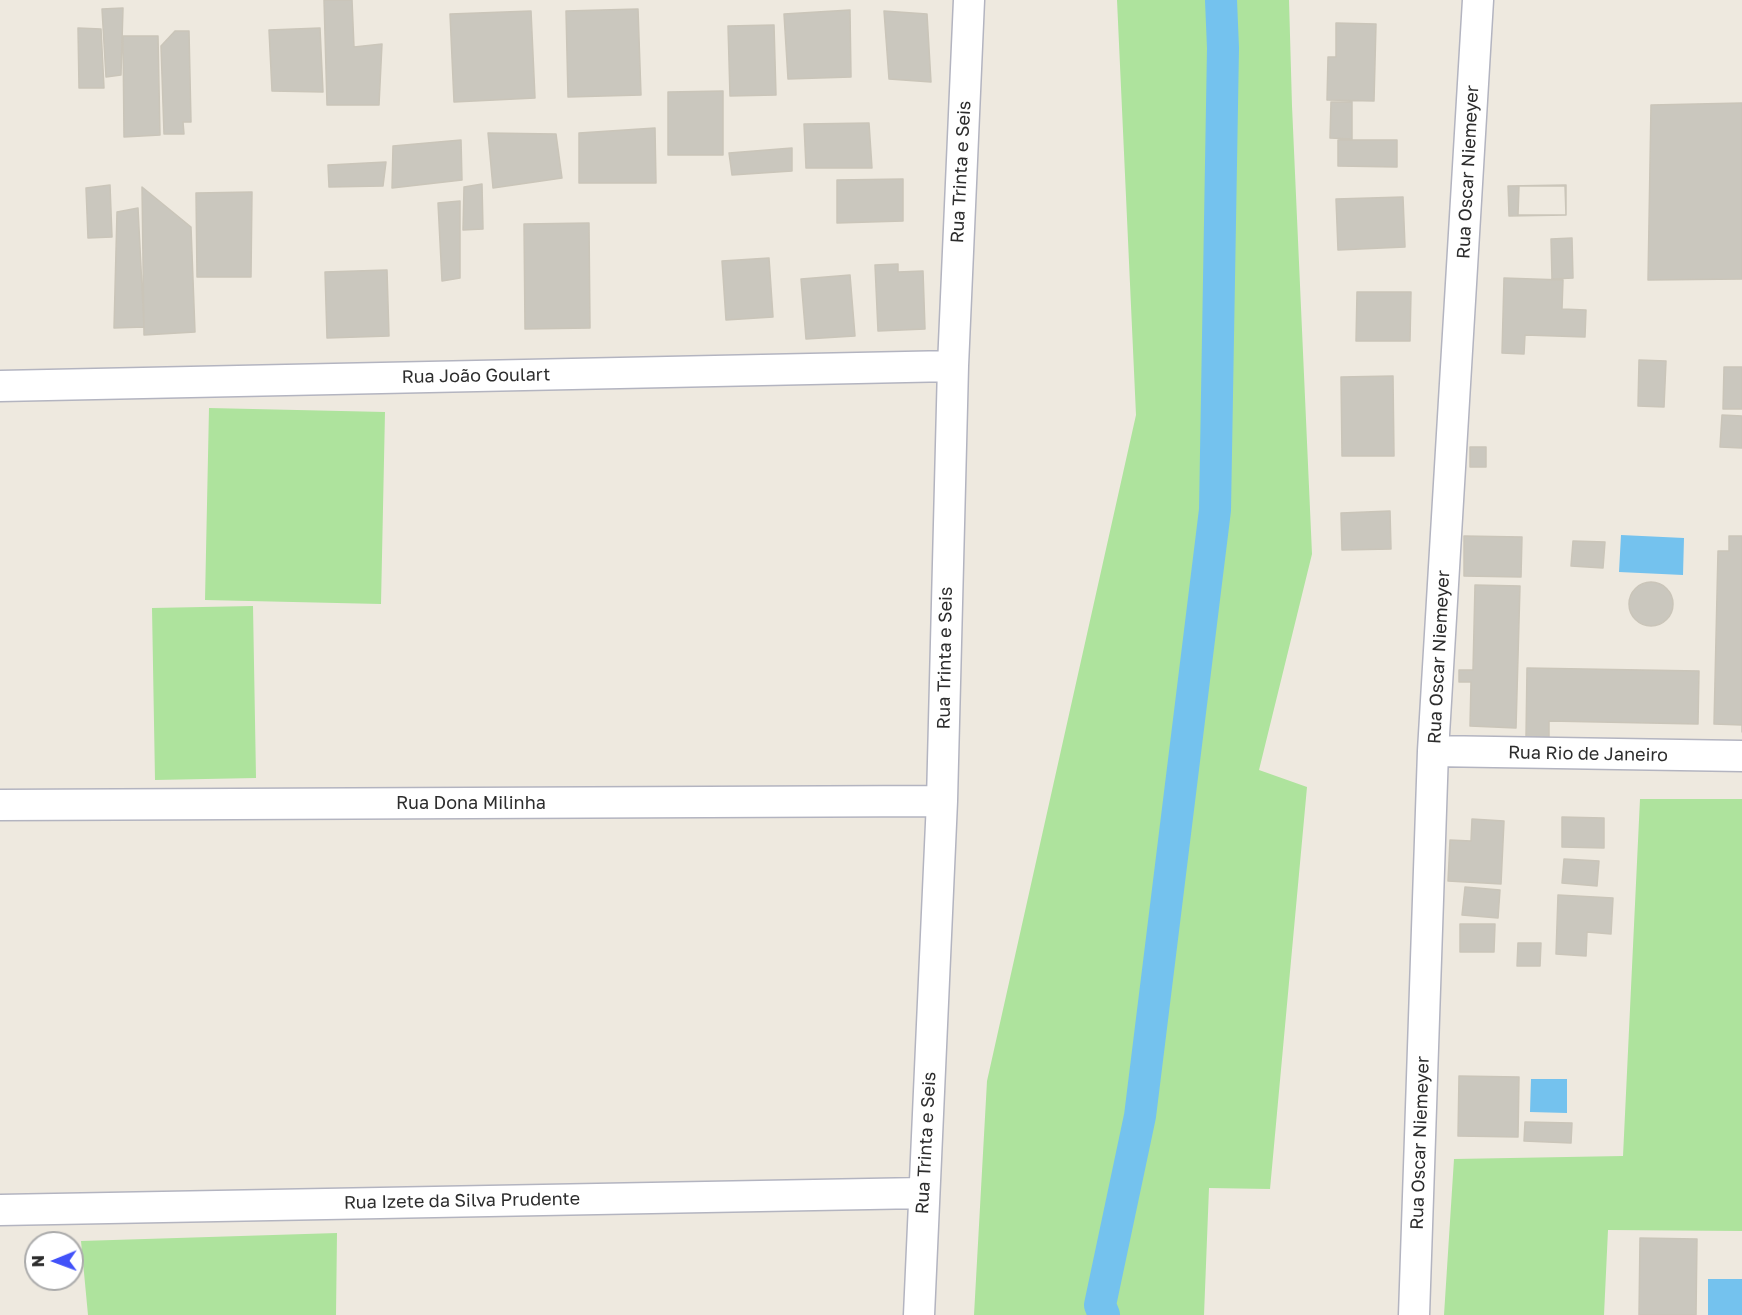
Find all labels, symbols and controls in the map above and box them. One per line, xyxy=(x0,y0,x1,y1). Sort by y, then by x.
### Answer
street label: Rua Oscar Niemeyer xyxy=(1453,85,1483,259)
street label: Rua Trinta e Seis xyxy=(946,100,976,244)
street label: Rua João Goulart xyxy=(402,364,550,388)
street label: Rua Oscar Niemeyer xyxy=(1424,570,1454,744)
street label: Rua Trinta e Seis xyxy=(933,586,957,730)
street label: Rua Rio de Janeiro xyxy=(1508,742,1668,766)
street label: Rua Dona Milinha xyxy=(396,792,546,814)
street label: Rua Oscar Niemeyer xyxy=(1406,1056,1434,1230)
street label: Rua Trinta e Seis xyxy=(911,1071,941,1215)
street label: Rua Izete da Silva Prudente xyxy=(344,1188,580,1214)
north arrow xyxy=(24,1231,84,1291)
text: N xyxy=(28,1255,48,1268)

